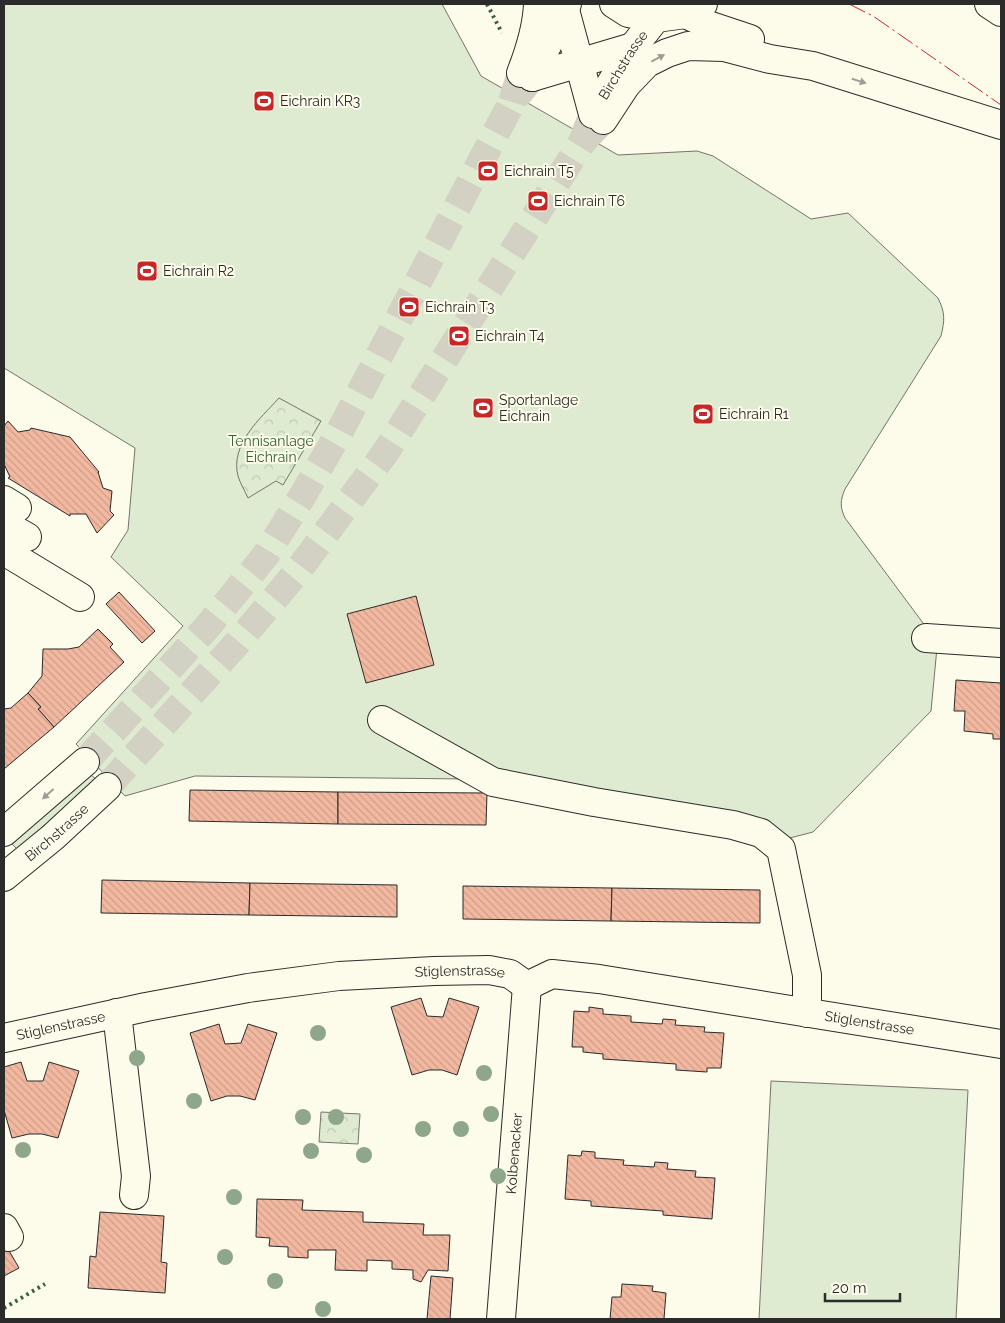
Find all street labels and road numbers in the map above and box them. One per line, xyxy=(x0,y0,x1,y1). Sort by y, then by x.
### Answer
street label: Birchstrasse xyxy=(595,27,651,102)
street label: Birchstrasse xyxy=(22,800,92,864)
street label: Stiglenstrasse xyxy=(414,962,507,981)
street label: Stiglenstrasse xyxy=(15,1008,107,1043)
street label: Stiglenstrasse xyxy=(823,1008,916,1038)
street label: Kolbenacker xyxy=(503,1112,525,1195)

